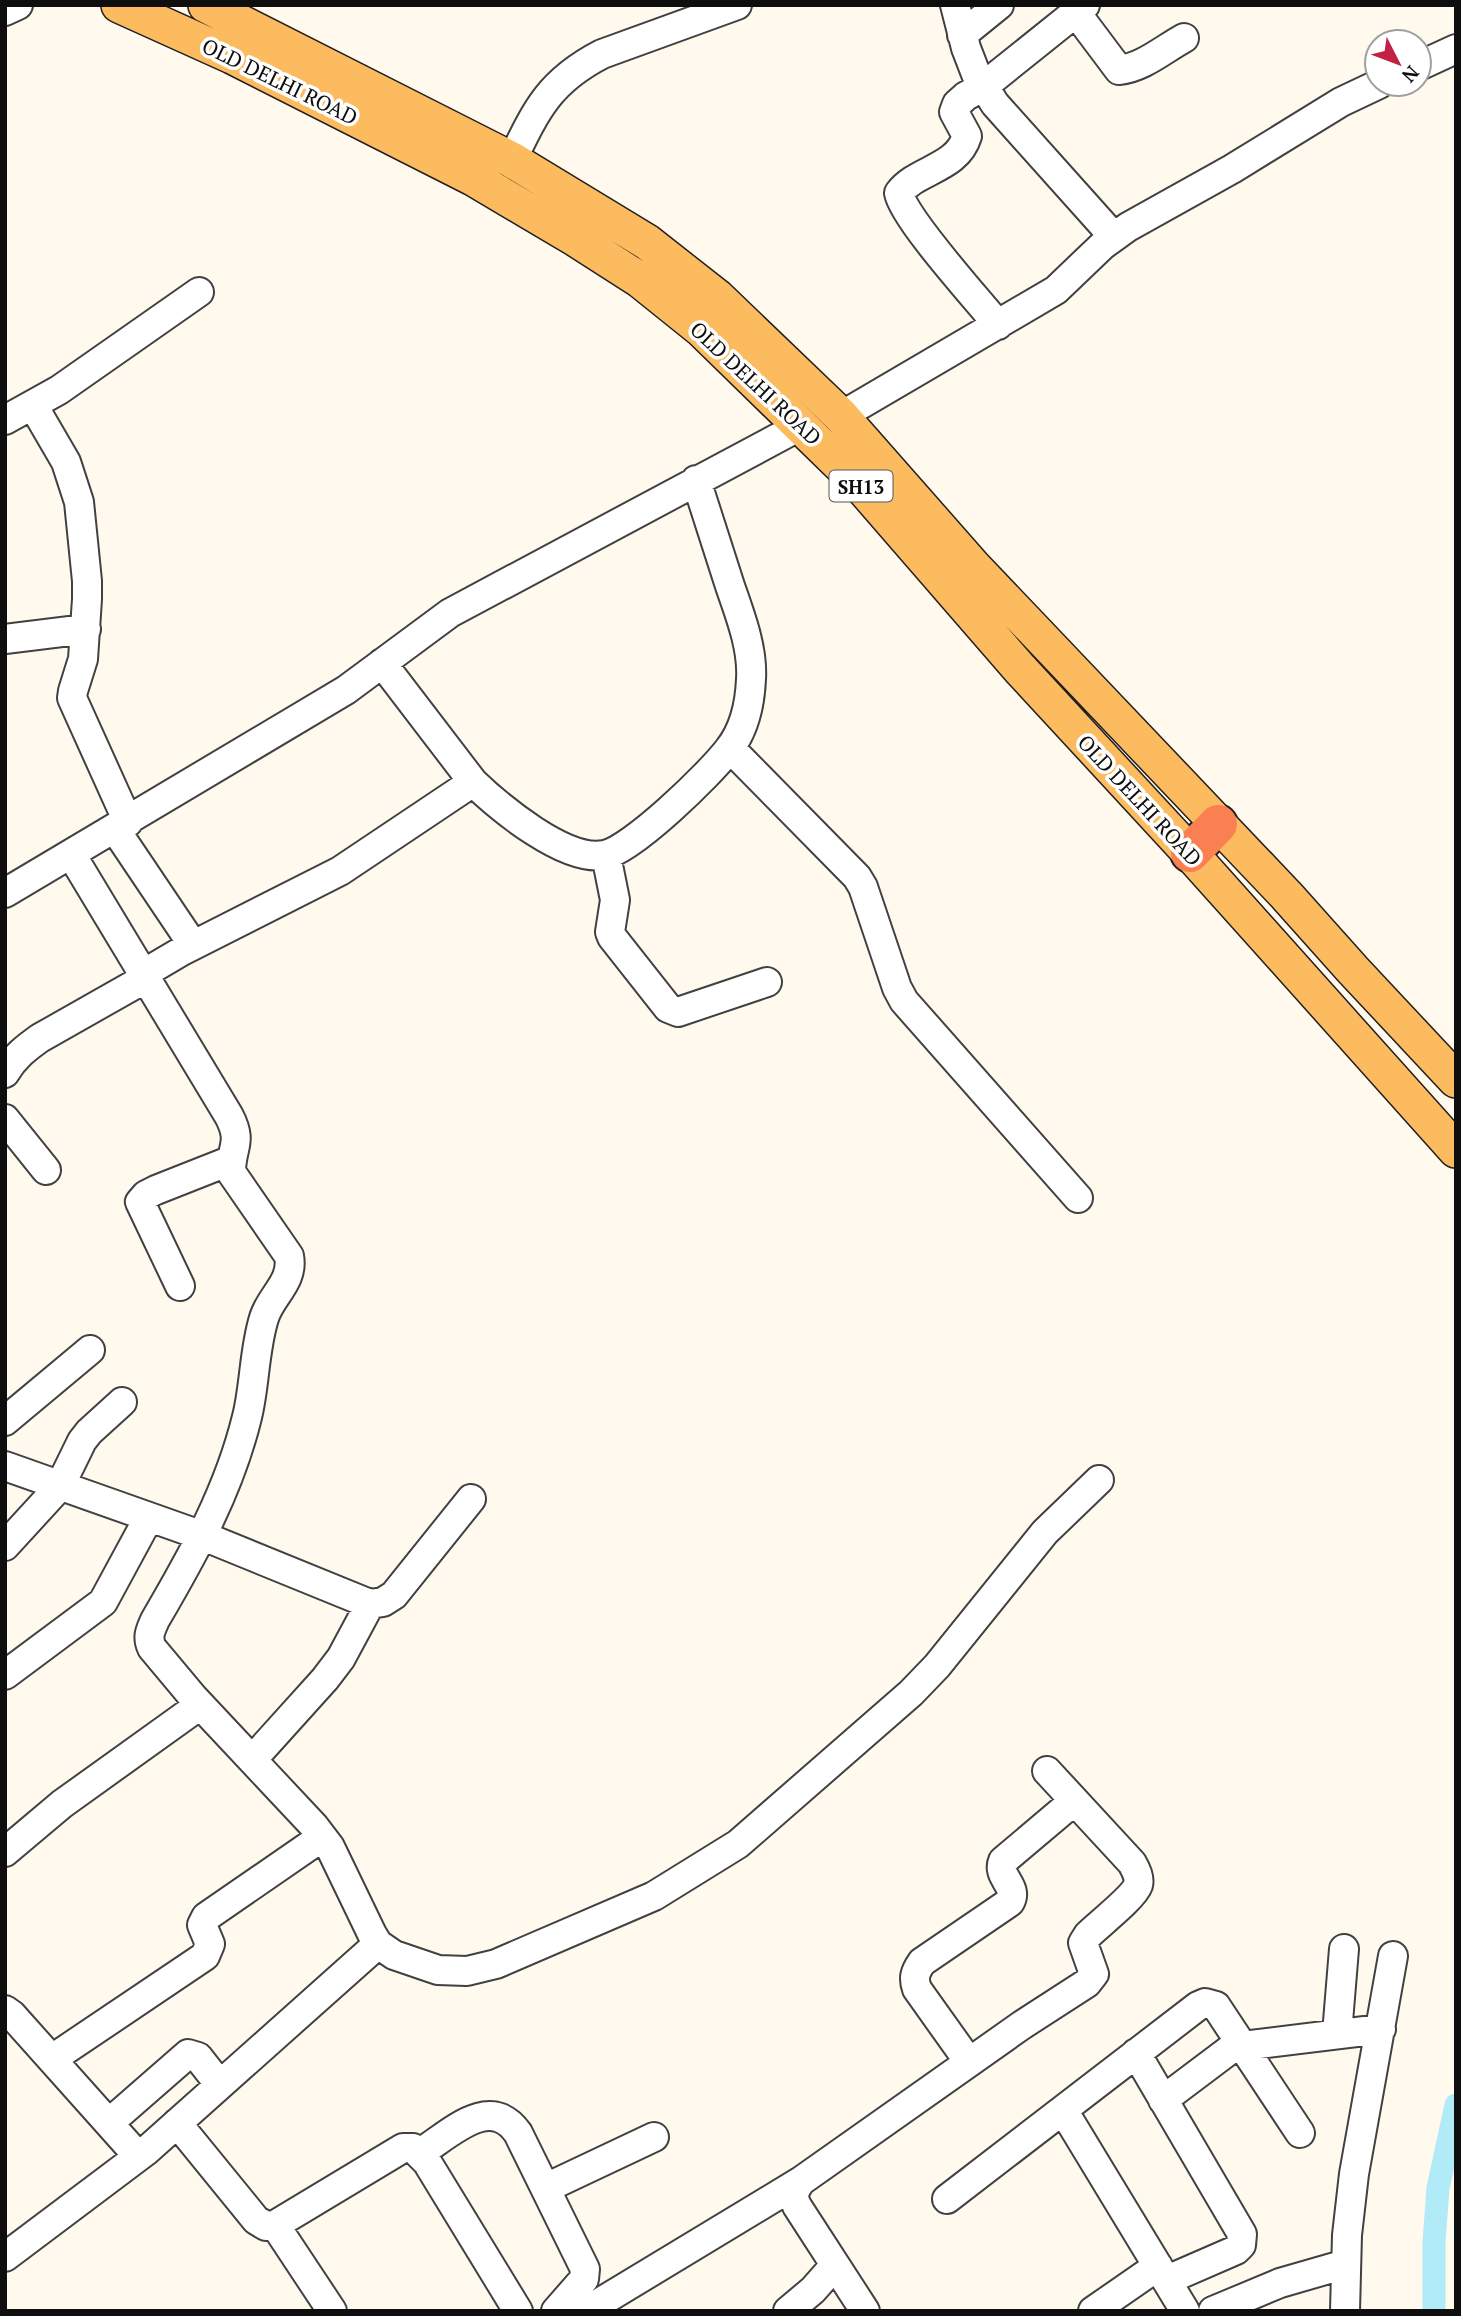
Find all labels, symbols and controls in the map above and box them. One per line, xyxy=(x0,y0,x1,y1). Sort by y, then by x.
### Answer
north arrow xyxy=(1363,28,1433,98)
street label: OLD DELHI ROAD xyxy=(198,31,362,131)
text: N xyxy=(1396,61,1425,89)
street label: OLD DELHI ROAD xyxy=(684,315,828,451)
road number: SH13 xyxy=(830,471,892,502)
street label: OLD DELHI ROAD xyxy=(1072,728,1208,872)

